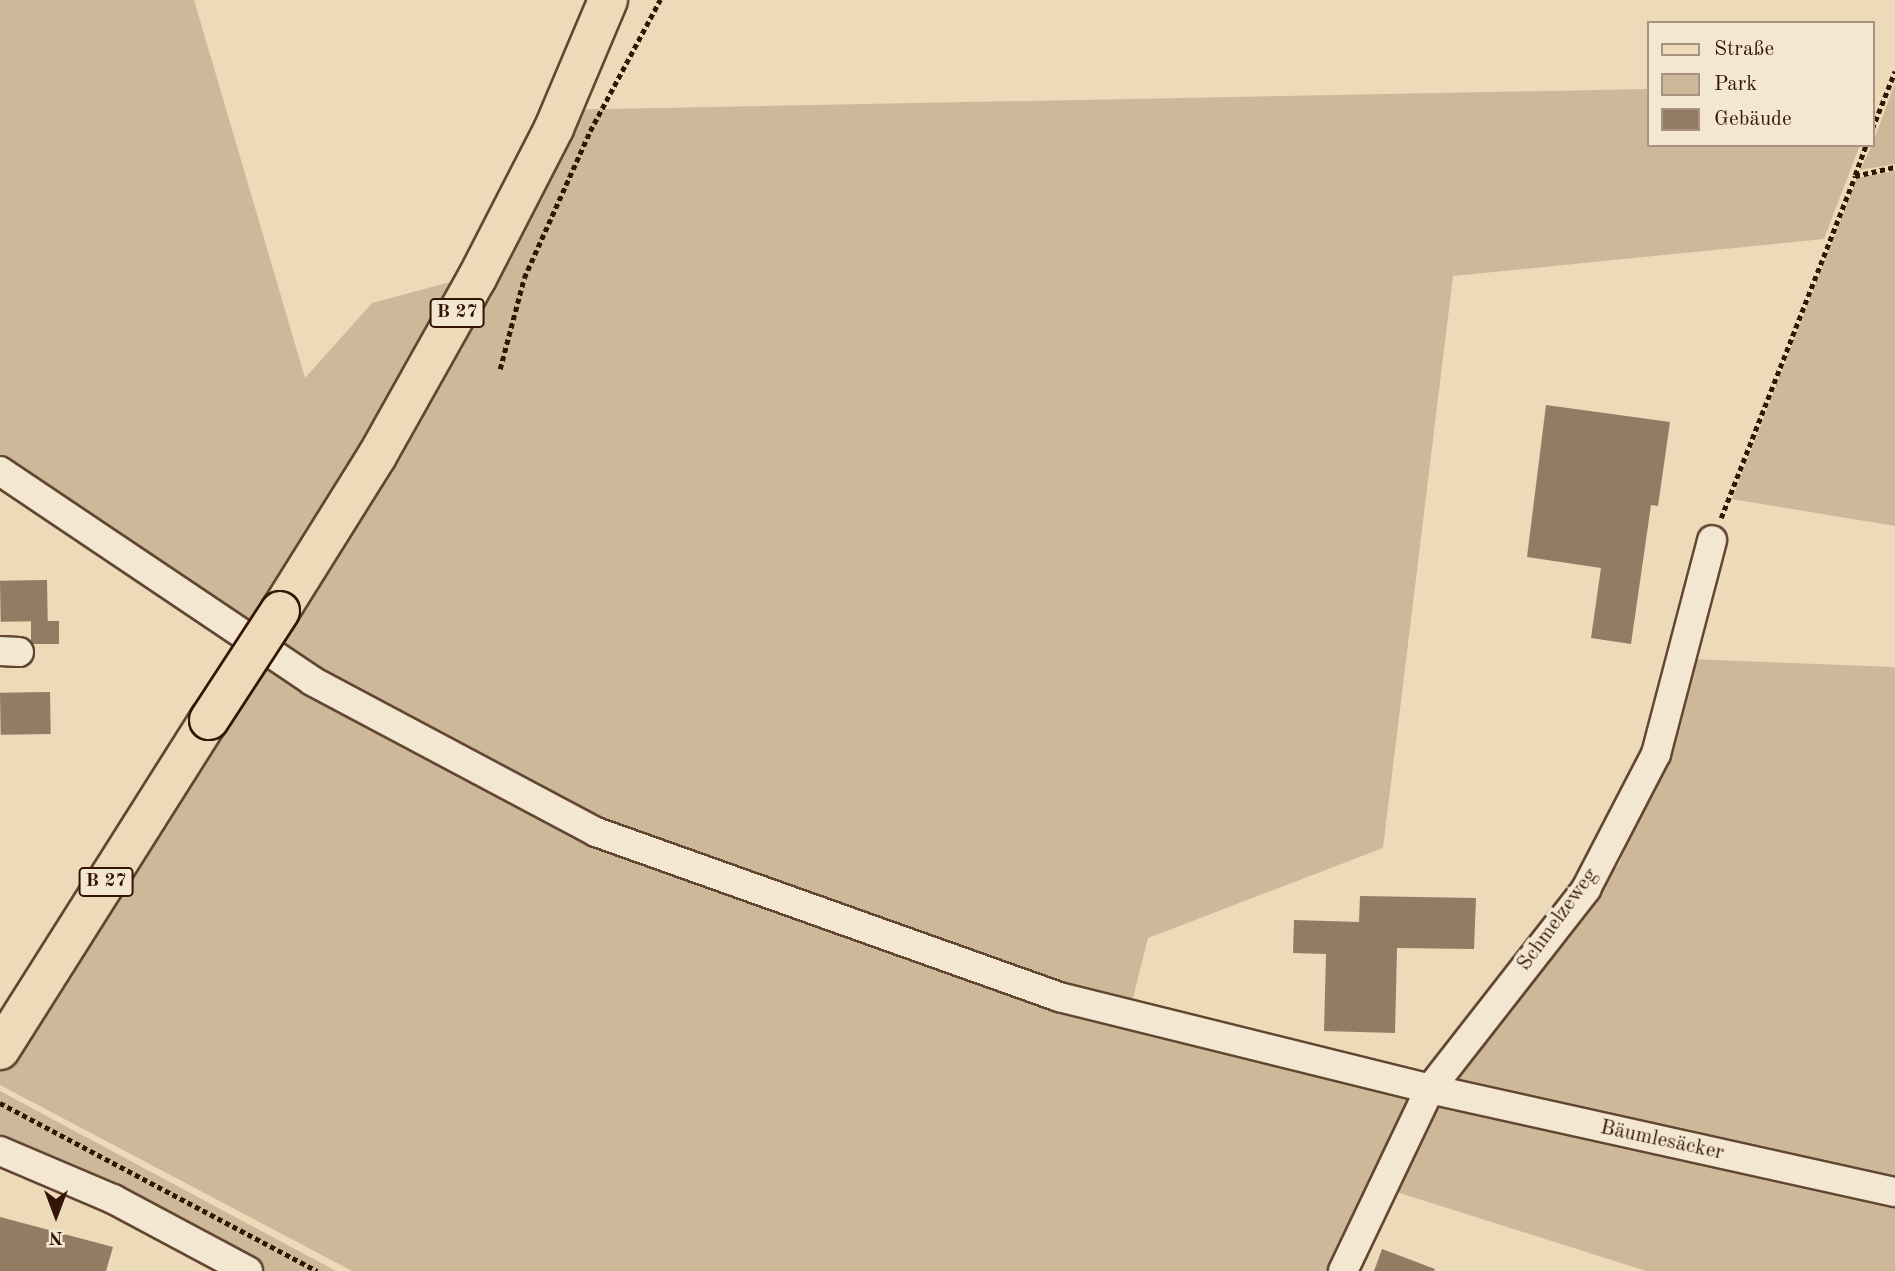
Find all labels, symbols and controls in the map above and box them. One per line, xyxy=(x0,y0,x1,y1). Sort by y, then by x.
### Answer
legend xyxy=(1646,21,1874,147)
text: Straße xyxy=(1714,39,1774,60)
text: Park xyxy=(1714,74,1757,95)
text: Gebäude xyxy=(1714,109,1792,130)
road number: B 27 xyxy=(429,298,485,328)
street label: Schmelzeweg xyxy=(1512,864,1604,976)
road number: B 27 xyxy=(78,866,134,898)
street label: Bäumlesäcker xyxy=(1598,1116,1726,1166)
north arrow xyxy=(21,1180,91,1250)
text: N xyxy=(49,1227,63,1246)

